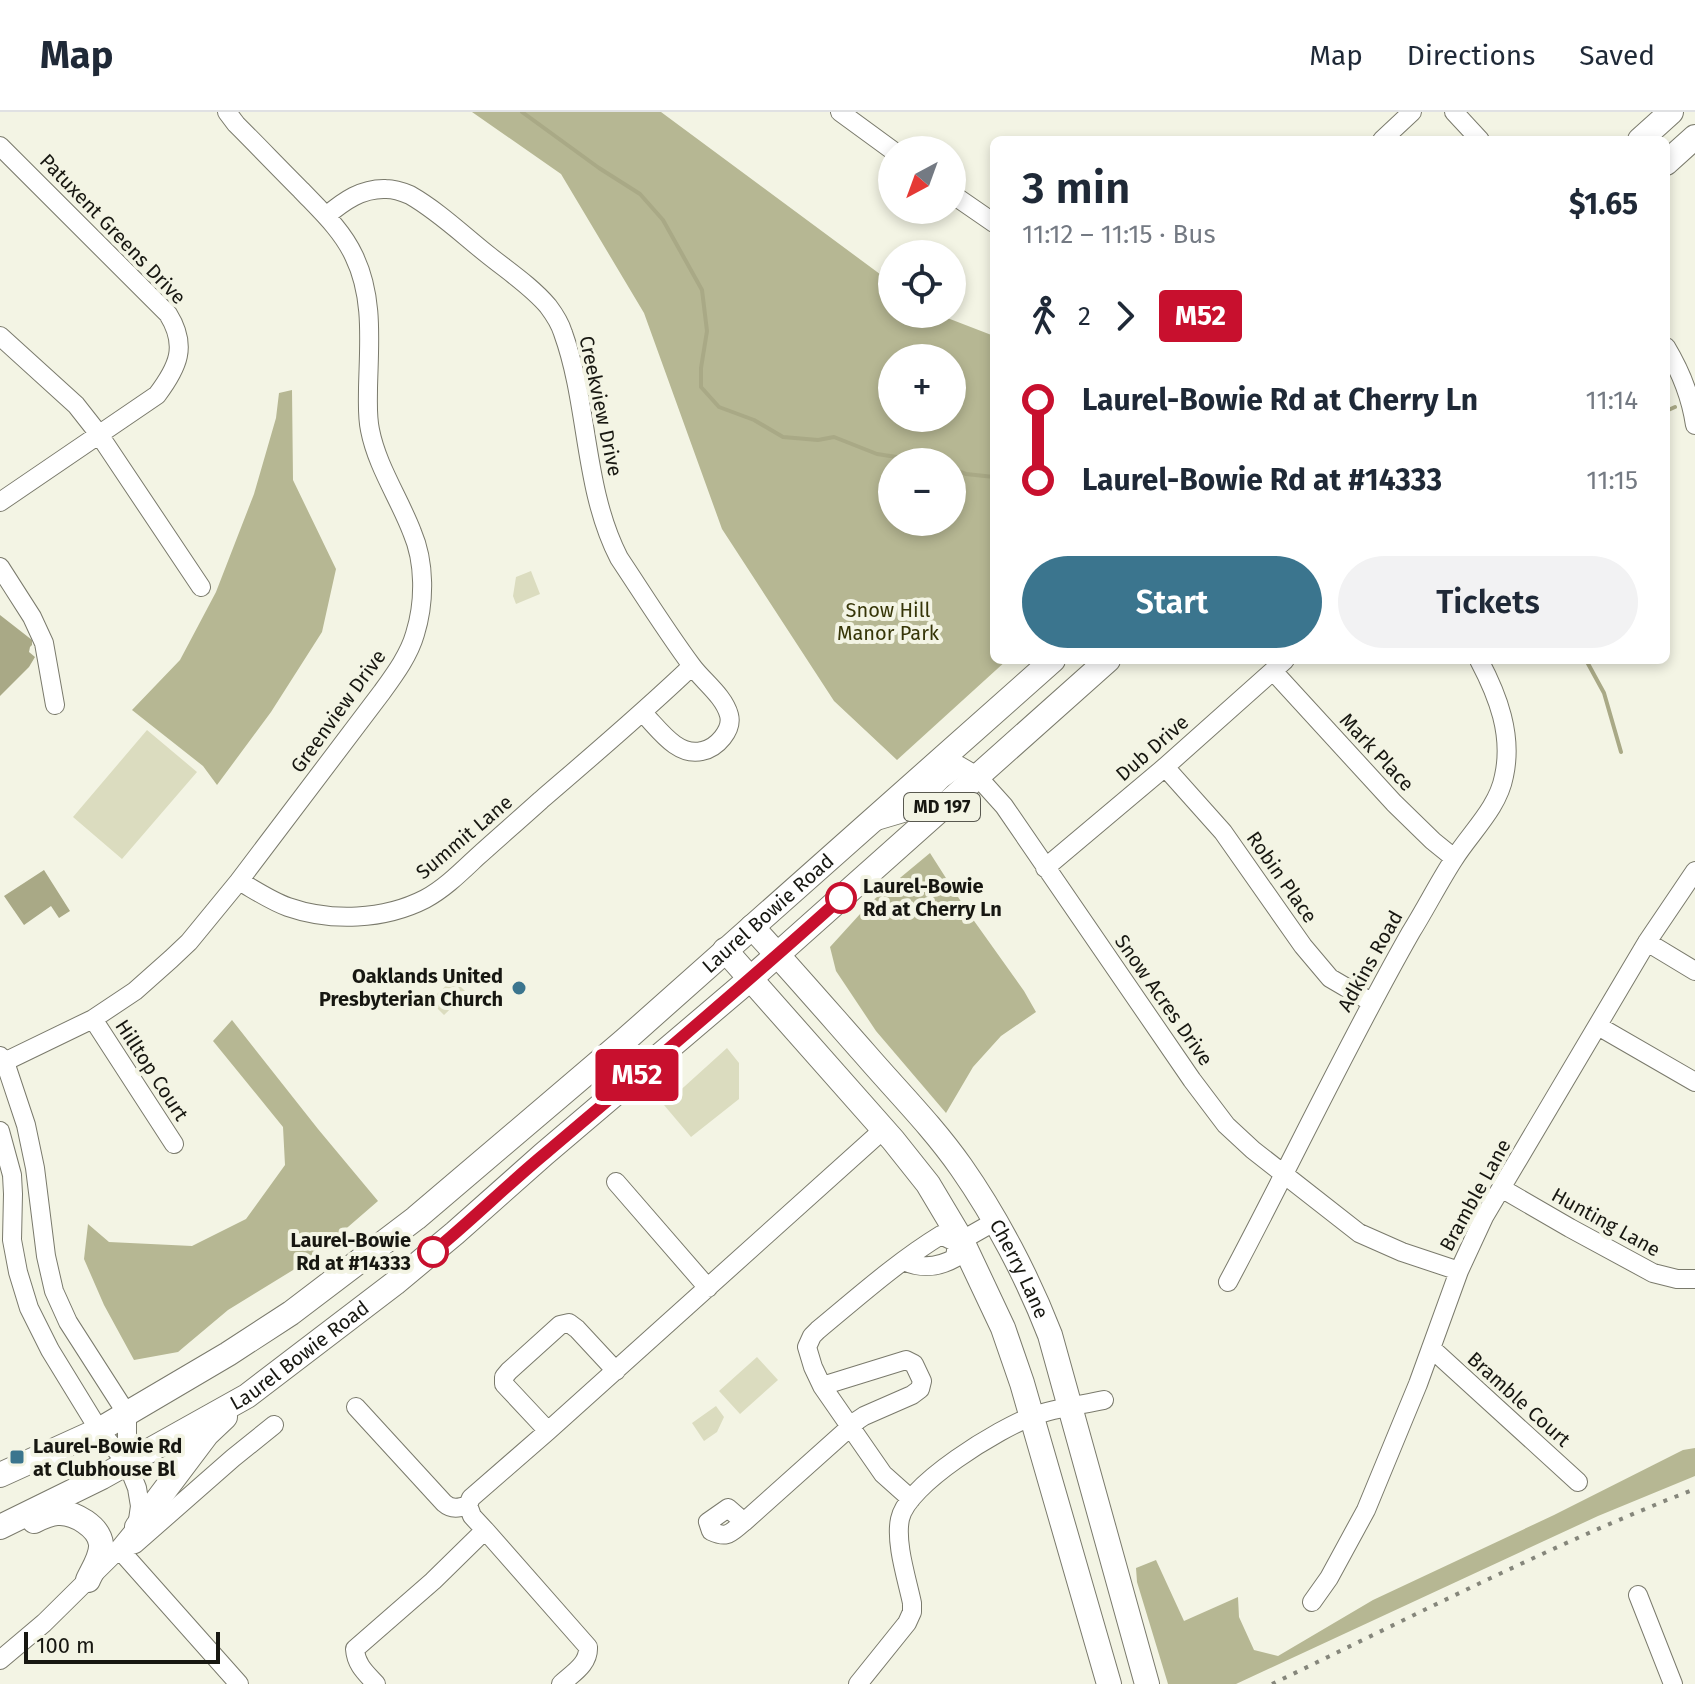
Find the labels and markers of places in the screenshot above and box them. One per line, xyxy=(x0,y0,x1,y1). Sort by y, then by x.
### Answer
place label: Laurel-Bowie Rd at Cherry Ln xyxy=(863,874,1002,921)
marker: Laurel-Bowie Rd at Cherry Ln xyxy=(826,883,856,913)
place label: Oaklands United Presbyterian Church xyxy=(319,964,503,1011)
marker: Oaklands United Presbyterian Church xyxy=(510,979,528,997)
place label: Laurel-Bowie Rd at #14333 xyxy=(291,1228,411,1275)
marker: Laurel-Bowie Rd at #14333 xyxy=(418,1237,448,1267)
place label: Laurel-Bowie Rd at Clubhouse Bl xyxy=(33,1434,182,1481)
marker: Laurel-Bowie Rd at Clubhouse Bl xyxy=(8,1448,26,1466)

